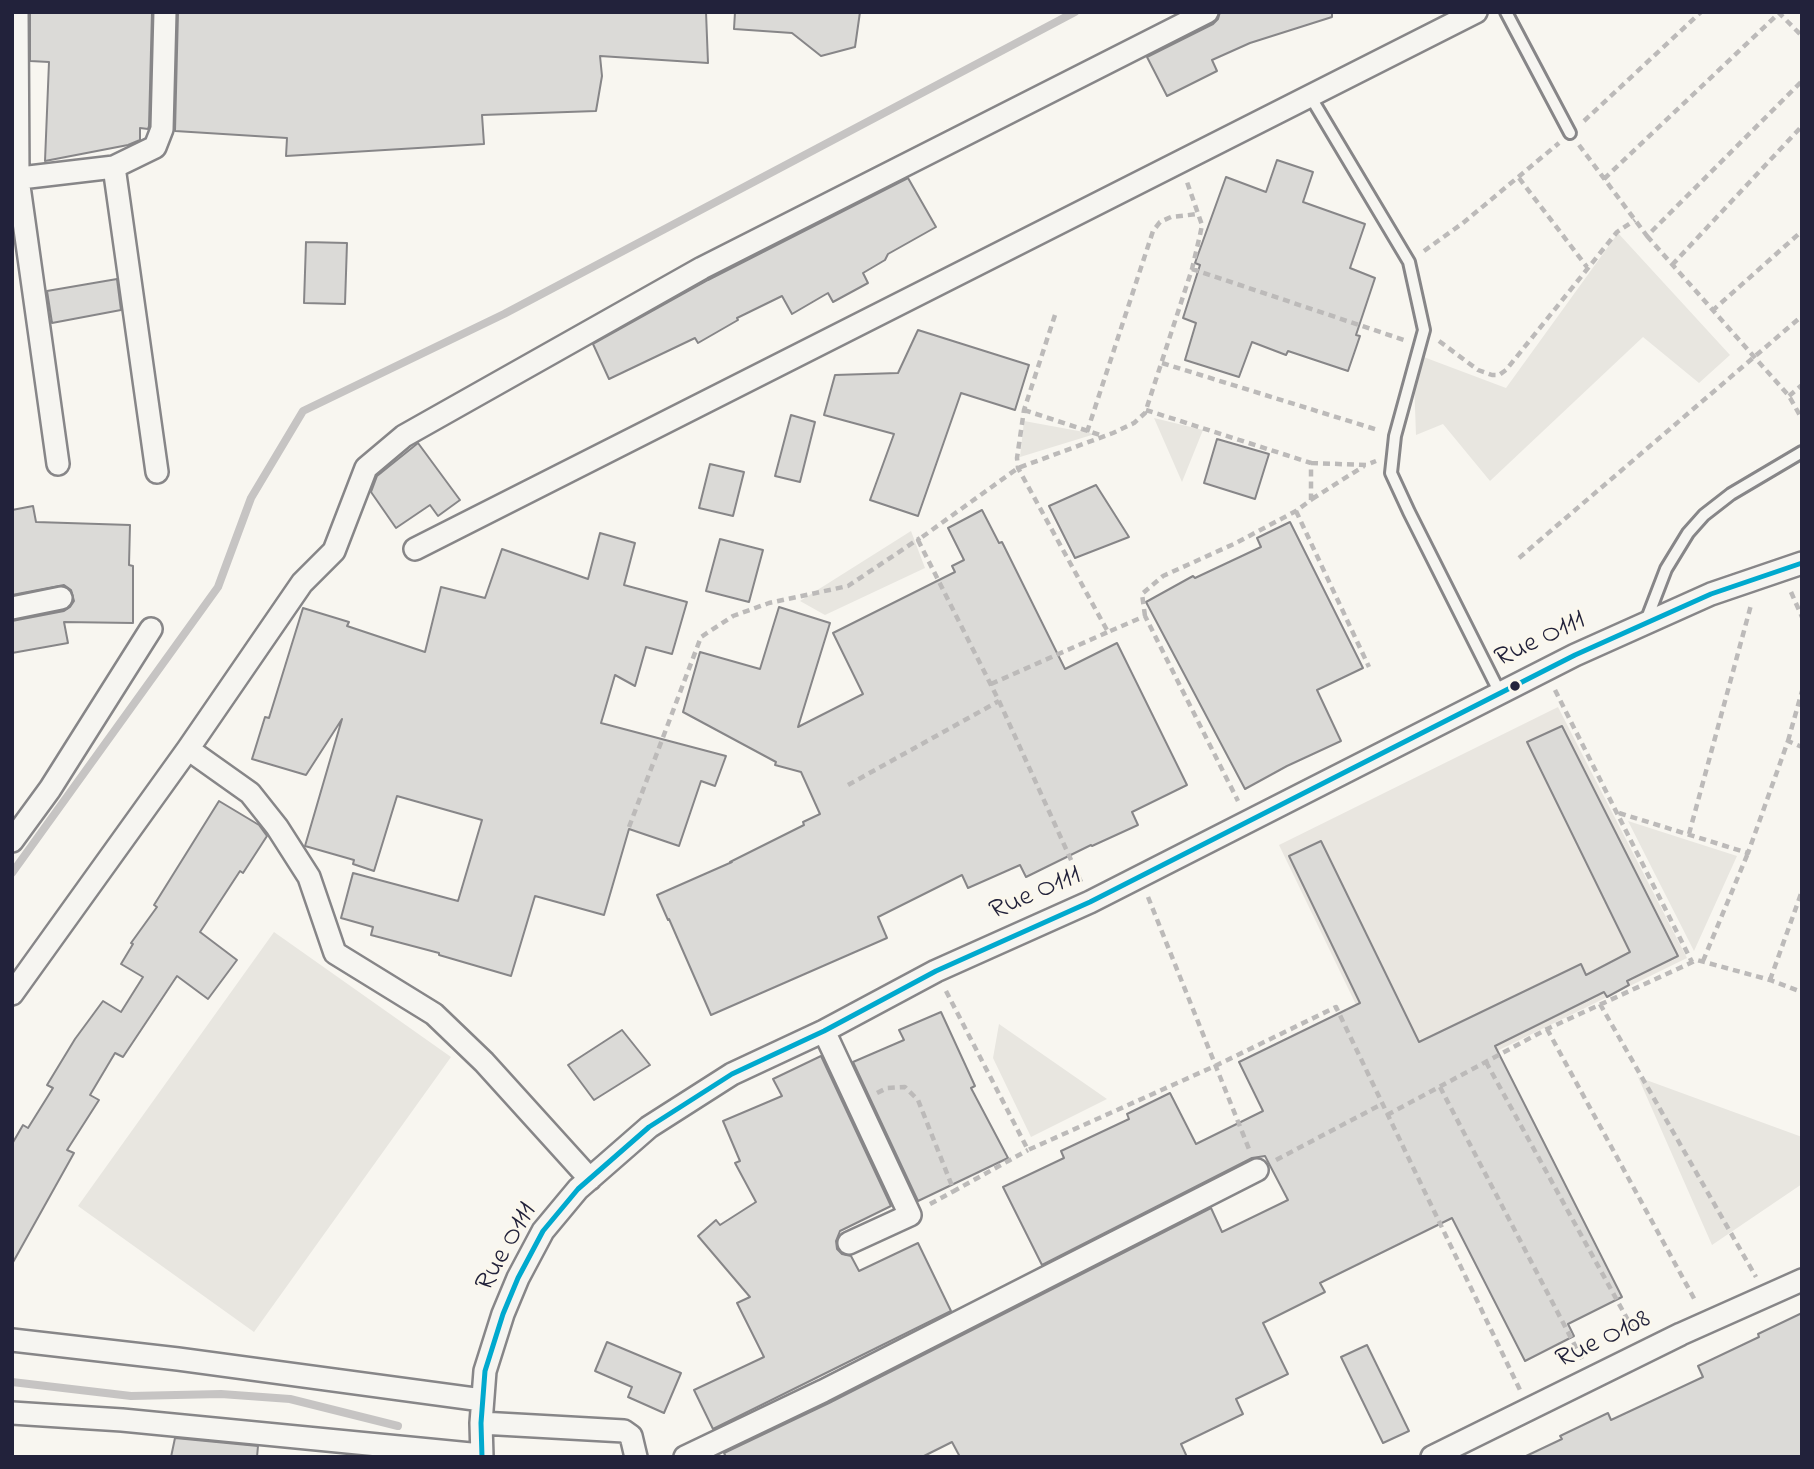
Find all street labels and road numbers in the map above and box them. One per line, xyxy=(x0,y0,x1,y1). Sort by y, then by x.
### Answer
street label: Rue O111 xyxy=(1490,605,1592,677)
street label: Rue O111 xyxy=(985,860,1087,930)
street label: Rue O111 xyxy=(470,1198,546,1298)
street label: Rue O108 xyxy=(1551,1304,1657,1378)

